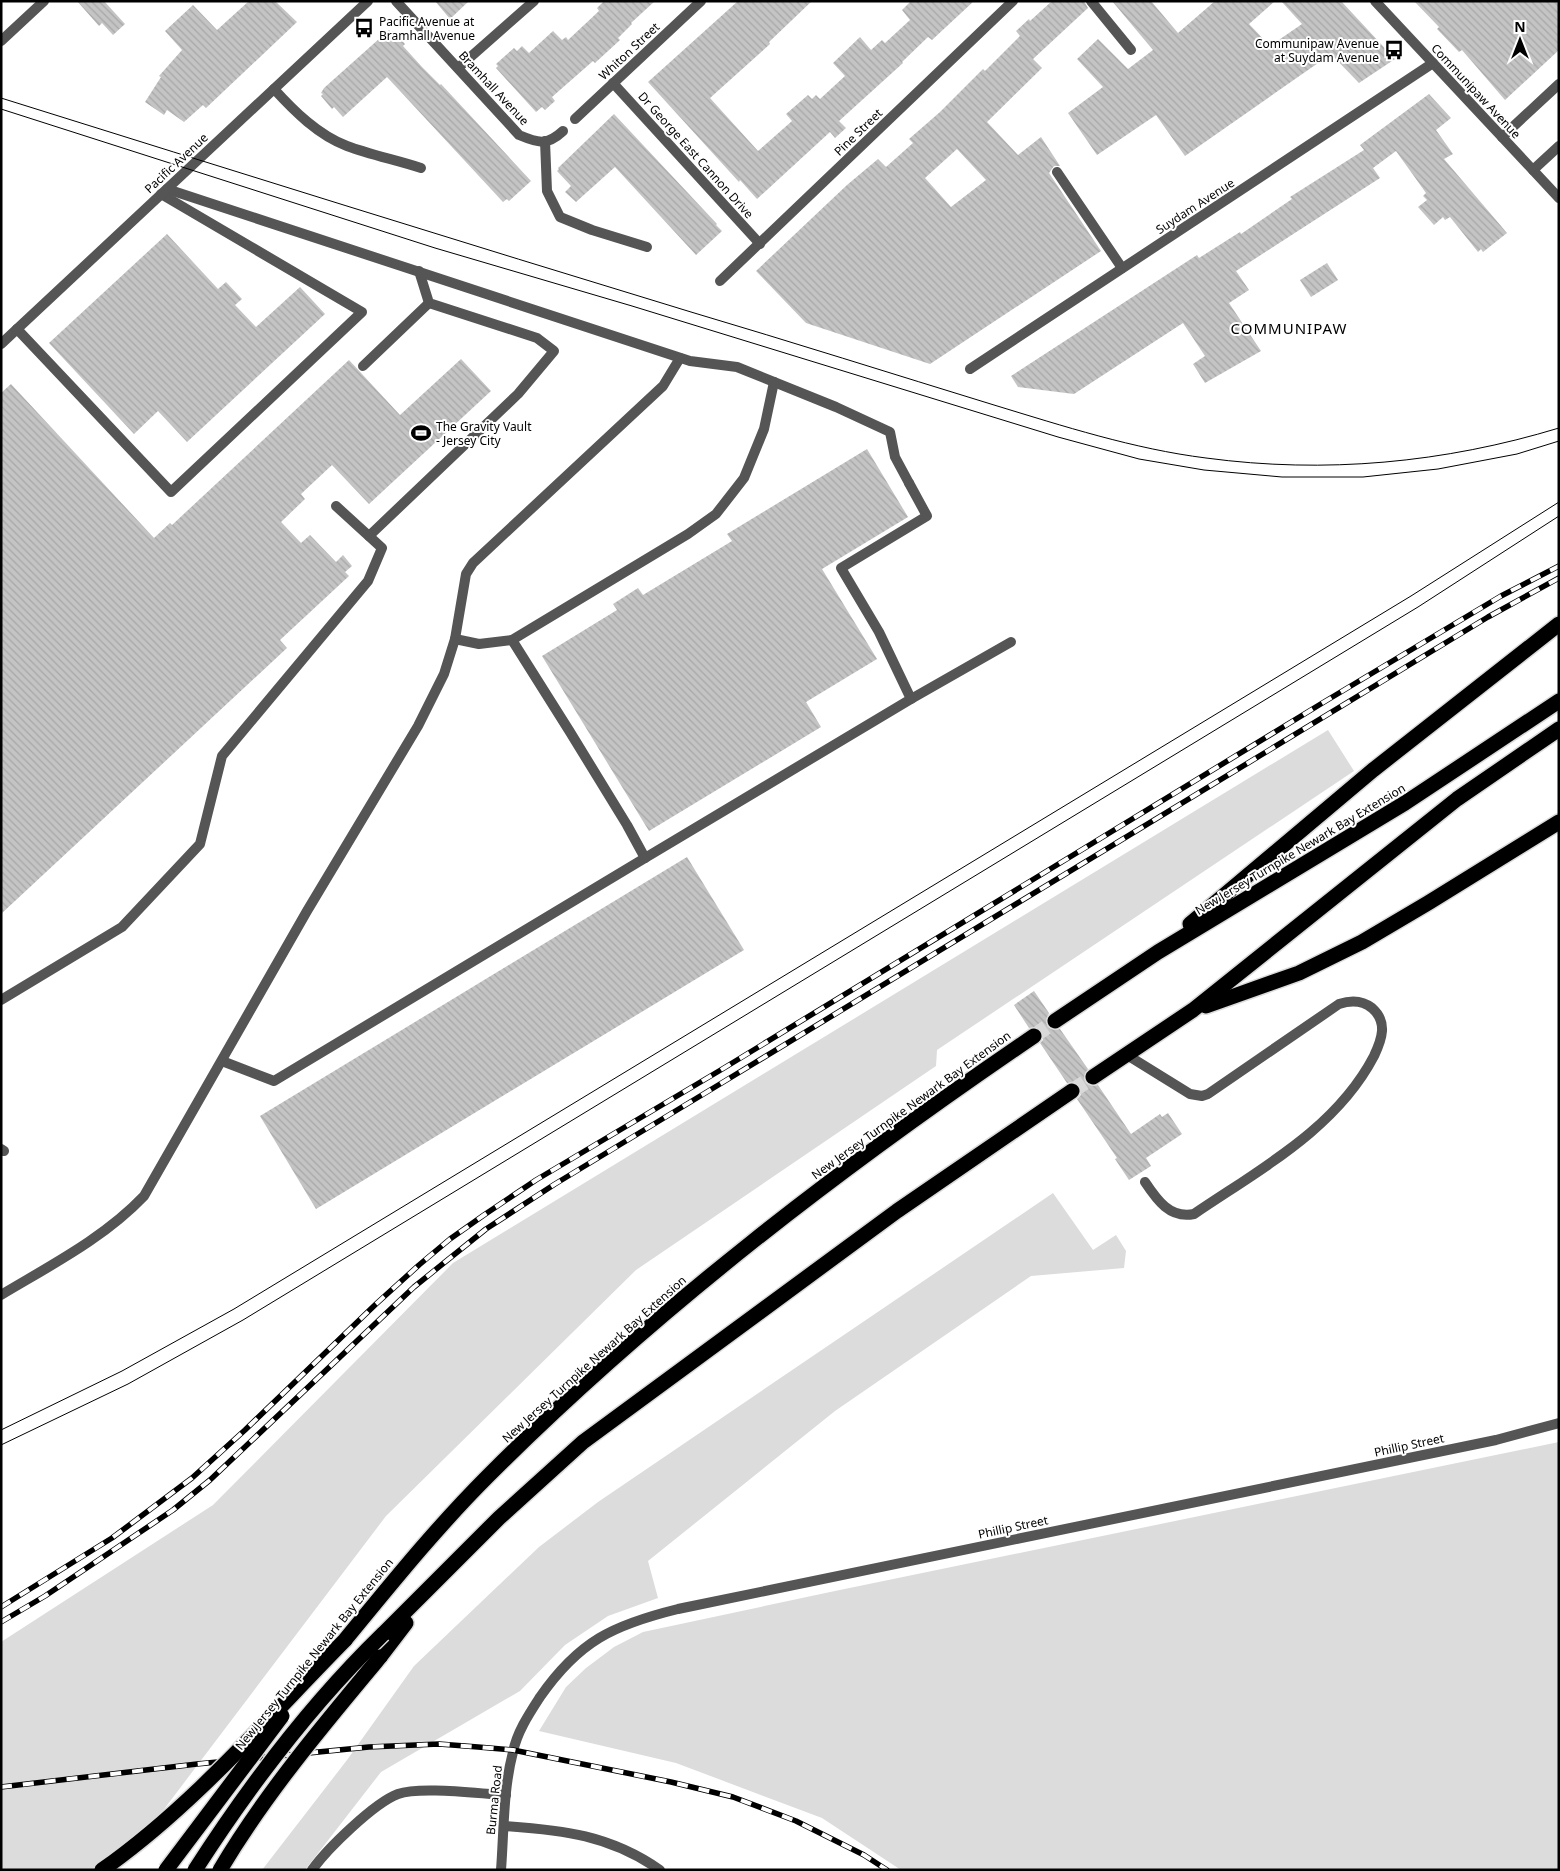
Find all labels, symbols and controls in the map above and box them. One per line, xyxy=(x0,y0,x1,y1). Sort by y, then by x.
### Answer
place label: Pacific Avenue at Bramhall Avenue xyxy=(379,13,475,44)
north arrow xyxy=(1495,15,1545,65)
bus stop icon: Pacific Avenue at Bramhall Avenue xyxy=(353,17,375,39)
text: N xyxy=(1514,17,1526,36)
street label: Whiton Street xyxy=(595,18,664,84)
place label: Communipaw Avenue at Suydam Avenue xyxy=(1255,35,1379,66)
bus stop icon: Communipaw Avenue at Suydam Avenue xyxy=(1383,39,1405,61)
street label: Communipaw Avenue xyxy=(1427,40,1525,142)
street label: Bramhall Avenue xyxy=(455,47,533,129)
street label: Dr George East Cannon Drive xyxy=(635,88,758,222)
street label: Pine Street xyxy=(830,104,886,159)
street label: Pacific Avenue xyxy=(141,129,212,197)
street label: Suydam Avenue xyxy=(1152,174,1238,238)
district label: COMMUNIPAW xyxy=(1231,318,1347,338)
place label: The Gravity Vault - Jersey City xyxy=(436,418,532,449)
sports icon: The Gravity Vault - Jersey City xyxy=(410,422,432,444)
street label: New Jersey Turnpike Newark Bay Extension xyxy=(1192,779,1408,919)
street label: New Jersey Turnpike Newark Bay Extension xyxy=(808,1027,1014,1183)
street label: New Jersey Turnpike Newark Bay Extension xyxy=(498,1272,690,1446)
street label: Phillip Street xyxy=(1372,1429,1446,1461)
street label: Phillip Street xyxy=(976,1511,1050,1543)
street label: New Jersey Turnpike Newark Bay Extension xyxy=(231,1554,397,1754)
street label: Burma Road xyxy=(482,1764,506,1836)

